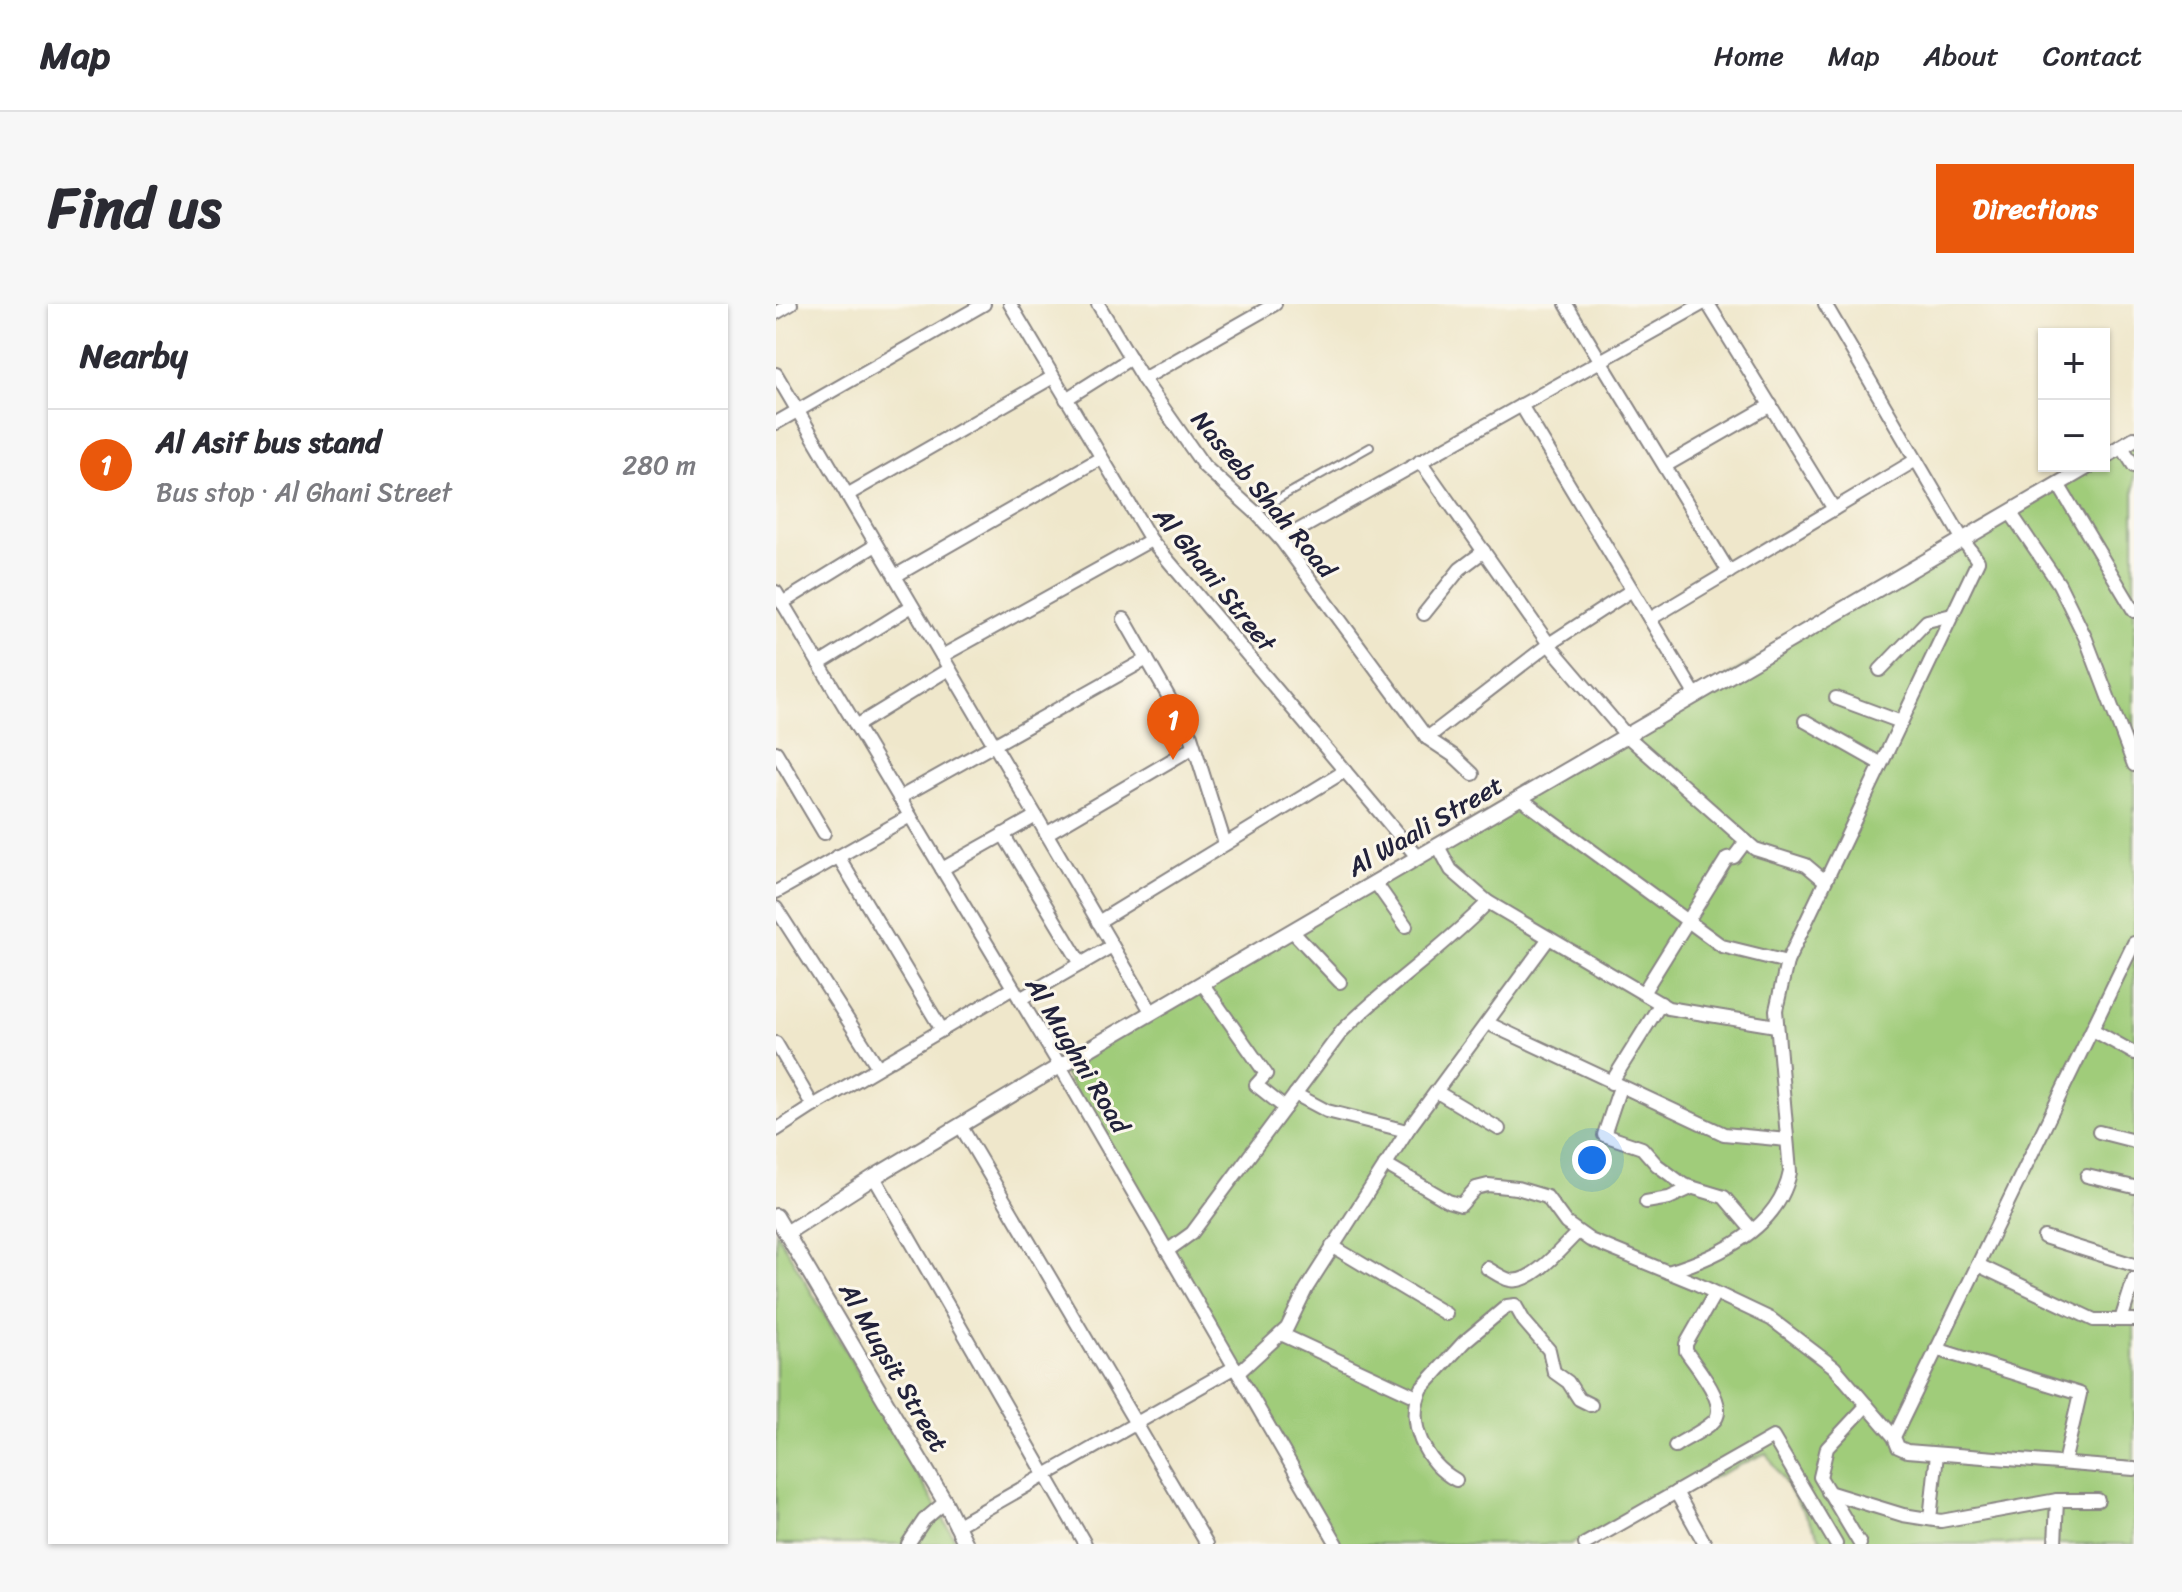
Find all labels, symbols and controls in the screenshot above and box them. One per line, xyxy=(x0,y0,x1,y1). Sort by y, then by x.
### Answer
text: Map xyxy=(40,22,110,89)
text: Home xyxy=(1714,31,1784,80)
text: Map xyxy=(1828,31,1879,80)
text: About xyxy=(1923,31,1999,80)
text: Contact xyxy=(2043,31,2142,80)
text: Find us xyxy=(48,159,221,258)
button: Directions xyxy=(1936,164,2134,253)
text: Nearby xyxy=(80,326,188,386)
map controls xyxy=(2038,328,2110,472)
button: + xyxy=(2038,328,2110,400)
street label: Naseeb Shah Road xyxy=(1179,399,1350,590)
button: − xyxy=(2038,400,2110,472)
text: Al Asif bus stand xyxy=(156,415,381,469)
text: 1 xyxy=(100,442,112,488)
text: 280 m xyxy=(622,442,696,488)
text: Bus stop · Al Ghani Street xyxy=(156,469,452,515)
street label: Al Ghani Street xyxy=(1141,495,1289,663)
pin: 1 xyxy=(1147,694,1199,760)
street label: Al Waali Street xyxy=(1337,763,1512,890)
street label: Al Mughni Road xyxy=(1012,967,1144,1144)
your location xyxy=(1572,1140,1612,1180)
street label: Al Muqsit Street xyxy=(826,1272,962,1461)

